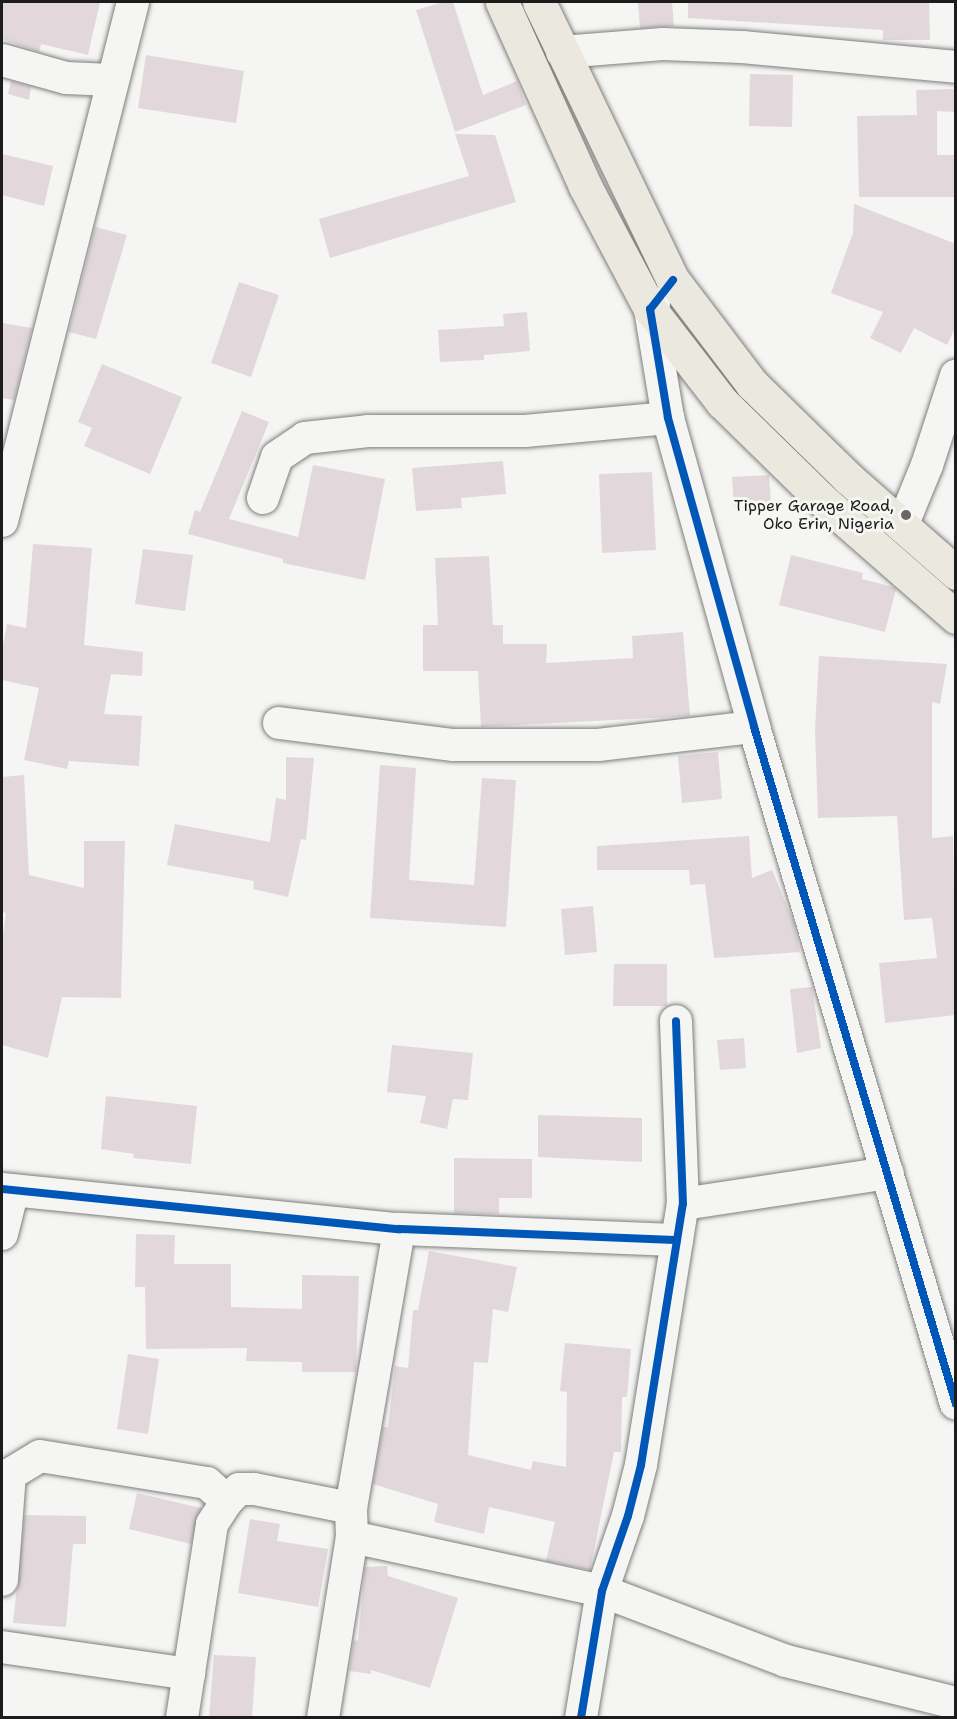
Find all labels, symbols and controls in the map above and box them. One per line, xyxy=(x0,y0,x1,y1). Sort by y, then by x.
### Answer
place label: Tipper Garage Road, Oko Erin, Nigeria xyxy=(734,496,894,534)
marker: Tipper Garage Road, Oko Erin, Nigeria xyxy=(899,508,913,522)

